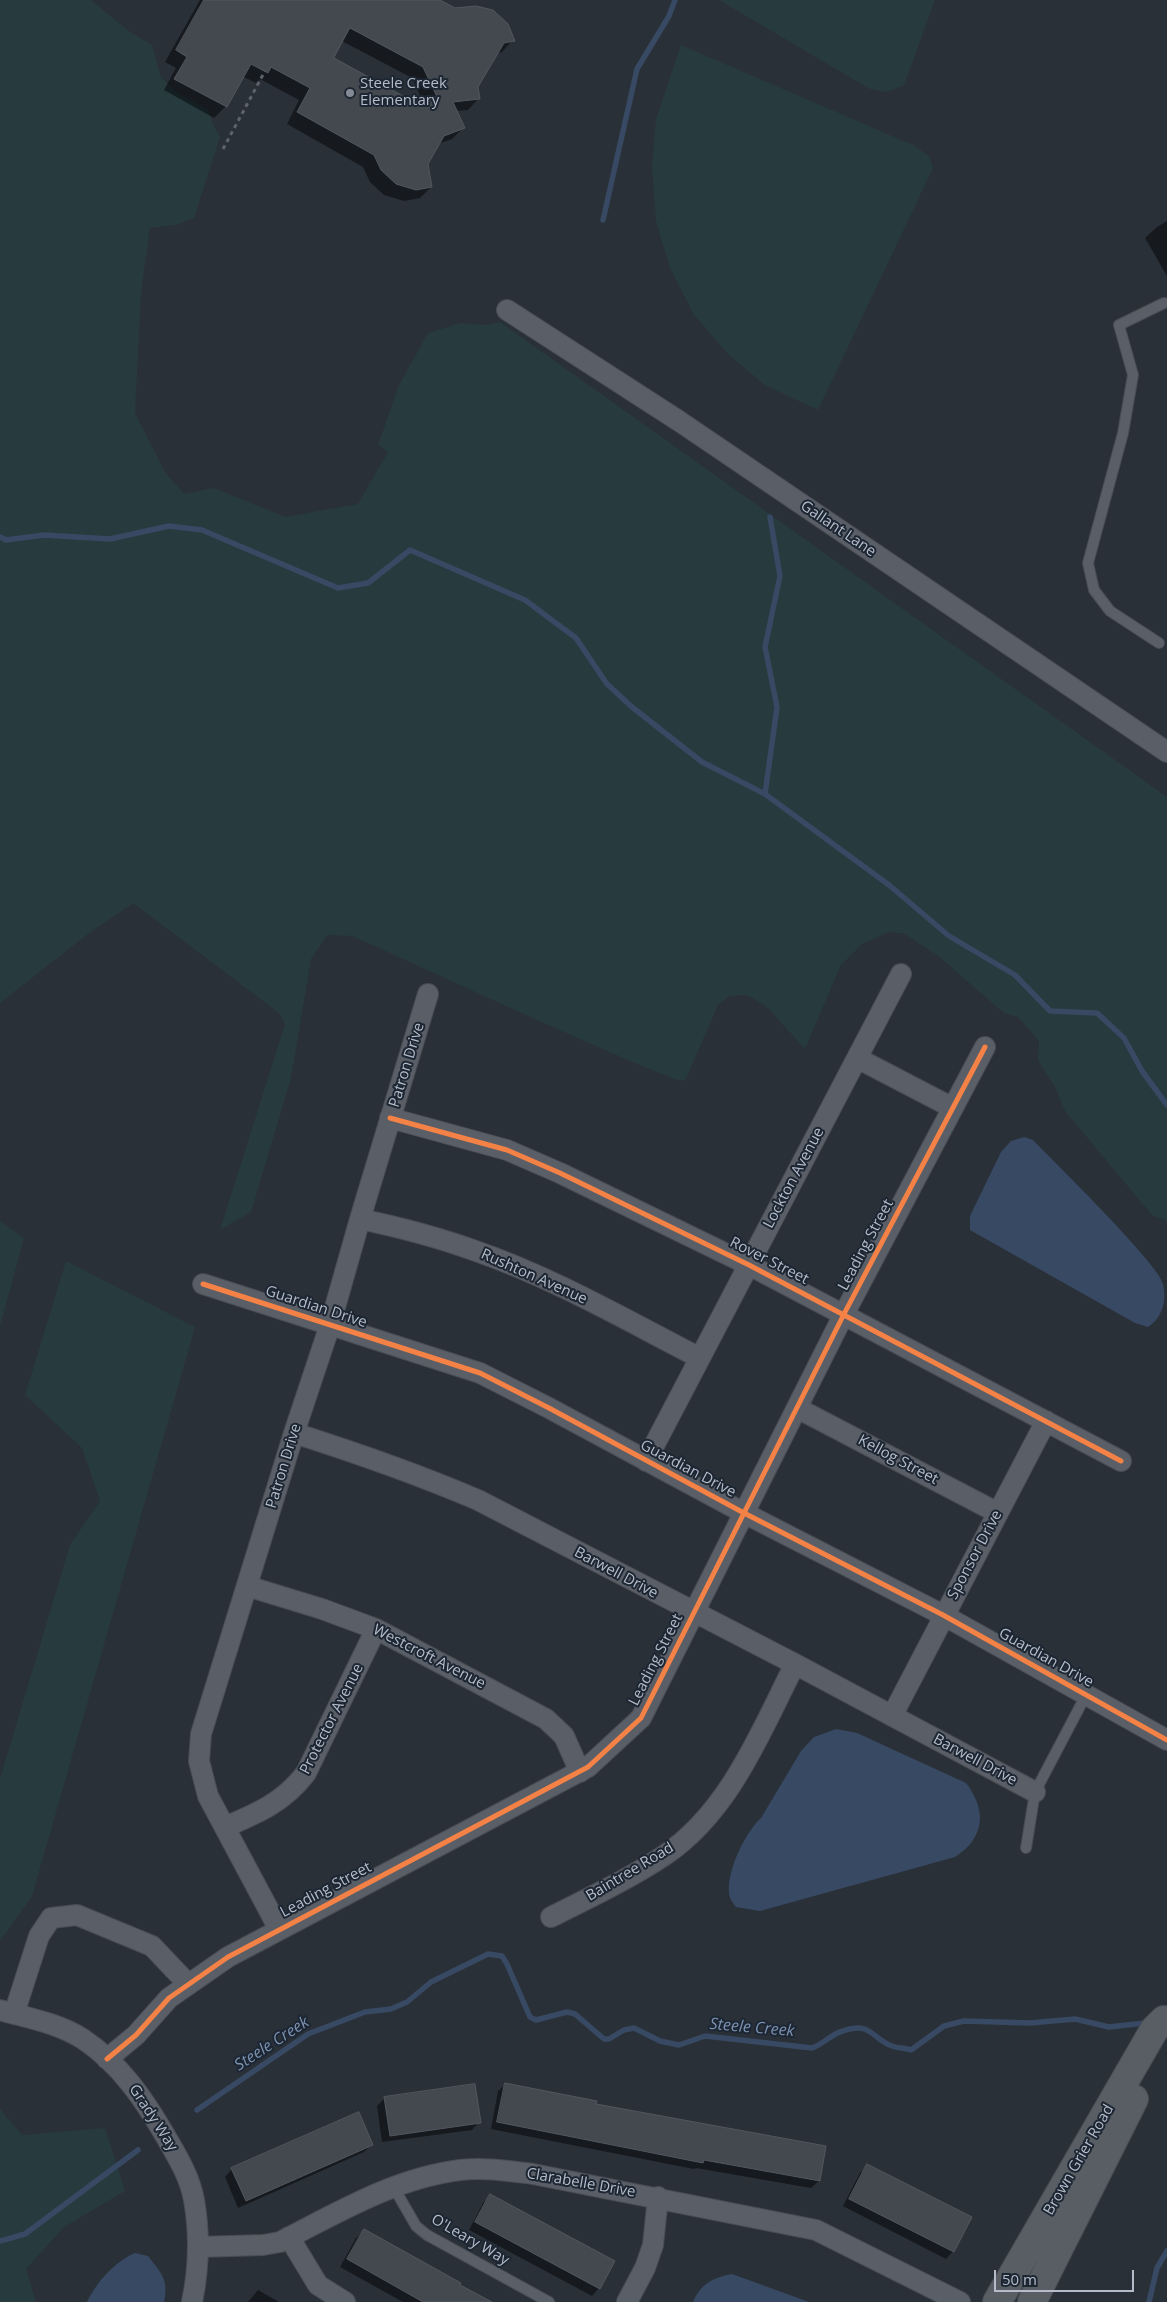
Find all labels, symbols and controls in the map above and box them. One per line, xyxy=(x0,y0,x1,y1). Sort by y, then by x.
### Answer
place label: Steele Creek Elementary xyxy=(360,75,447,110)
marker: Steele Creek Elementary xyxy=(344,87,356,99)
street label: Gallant Lane xyxy=(797,497,879,561)
street label: Patron Drive xyxy=(386,1020,428,1110)
street label: Lockton Avenue xyxy=(760,1125,828,1231)
street label: Leading Street xyxy=(834,1196,898,1294)
street label: Rover Street xyxy=(727,1233,811,1289)
street label: Rushton Avenue xyxy=(478,1245,590,1309)
street label: Guardian Drive xyxy=(263,1282,369,1332)
street label: Patron Drive xyxy=(263,1421,305,1511)
street label: Kellog Street xyxy=(855,1431,941,1489)
street label: Guardian Drive xyxy=(637,1436,739,1502)
street label: Sponsor Drive xyxy=(944,1507,1006,1603)
street label: Barwell Drive xyxy=(571,1543,661,1603)
street label: Leading Street xyxy=(625,1611,687,1709)
street label: Westcroft Avenue xyxy=(370,1621,488,1693)
street label: Guardian Drive xyxy=(995,1625,1097,1691)
street label: Protector Avenue xyxy=(296,1661,368,1777)
street label: Barwell Drive xyxy=(930,1730,1020,1790)
street label: Baintree Road xyxy=(583,1839,677,1905)
street label: Leading Street xyxy=(277,1858,375,1922)
water label: Steele Creek xyxy=(231,2013,313,2075)
water label: Steele Creek xyxy=(709,2015,795,2041)
street label: Grady Way xyxy=(125,2081,181,2155)
street label: Brown Grier Road xyxy=(1040,2102,1118,2218)
street label: Clarabelle Drive xyxy=(525,2165,637,2201)
street label: O'Leary Way xyxy=(428,2211,512,2269)
scale bar xyxy=(997,2260,1137,2292)
text: 50 m xyxy=(1002,2269,1037,2289)

